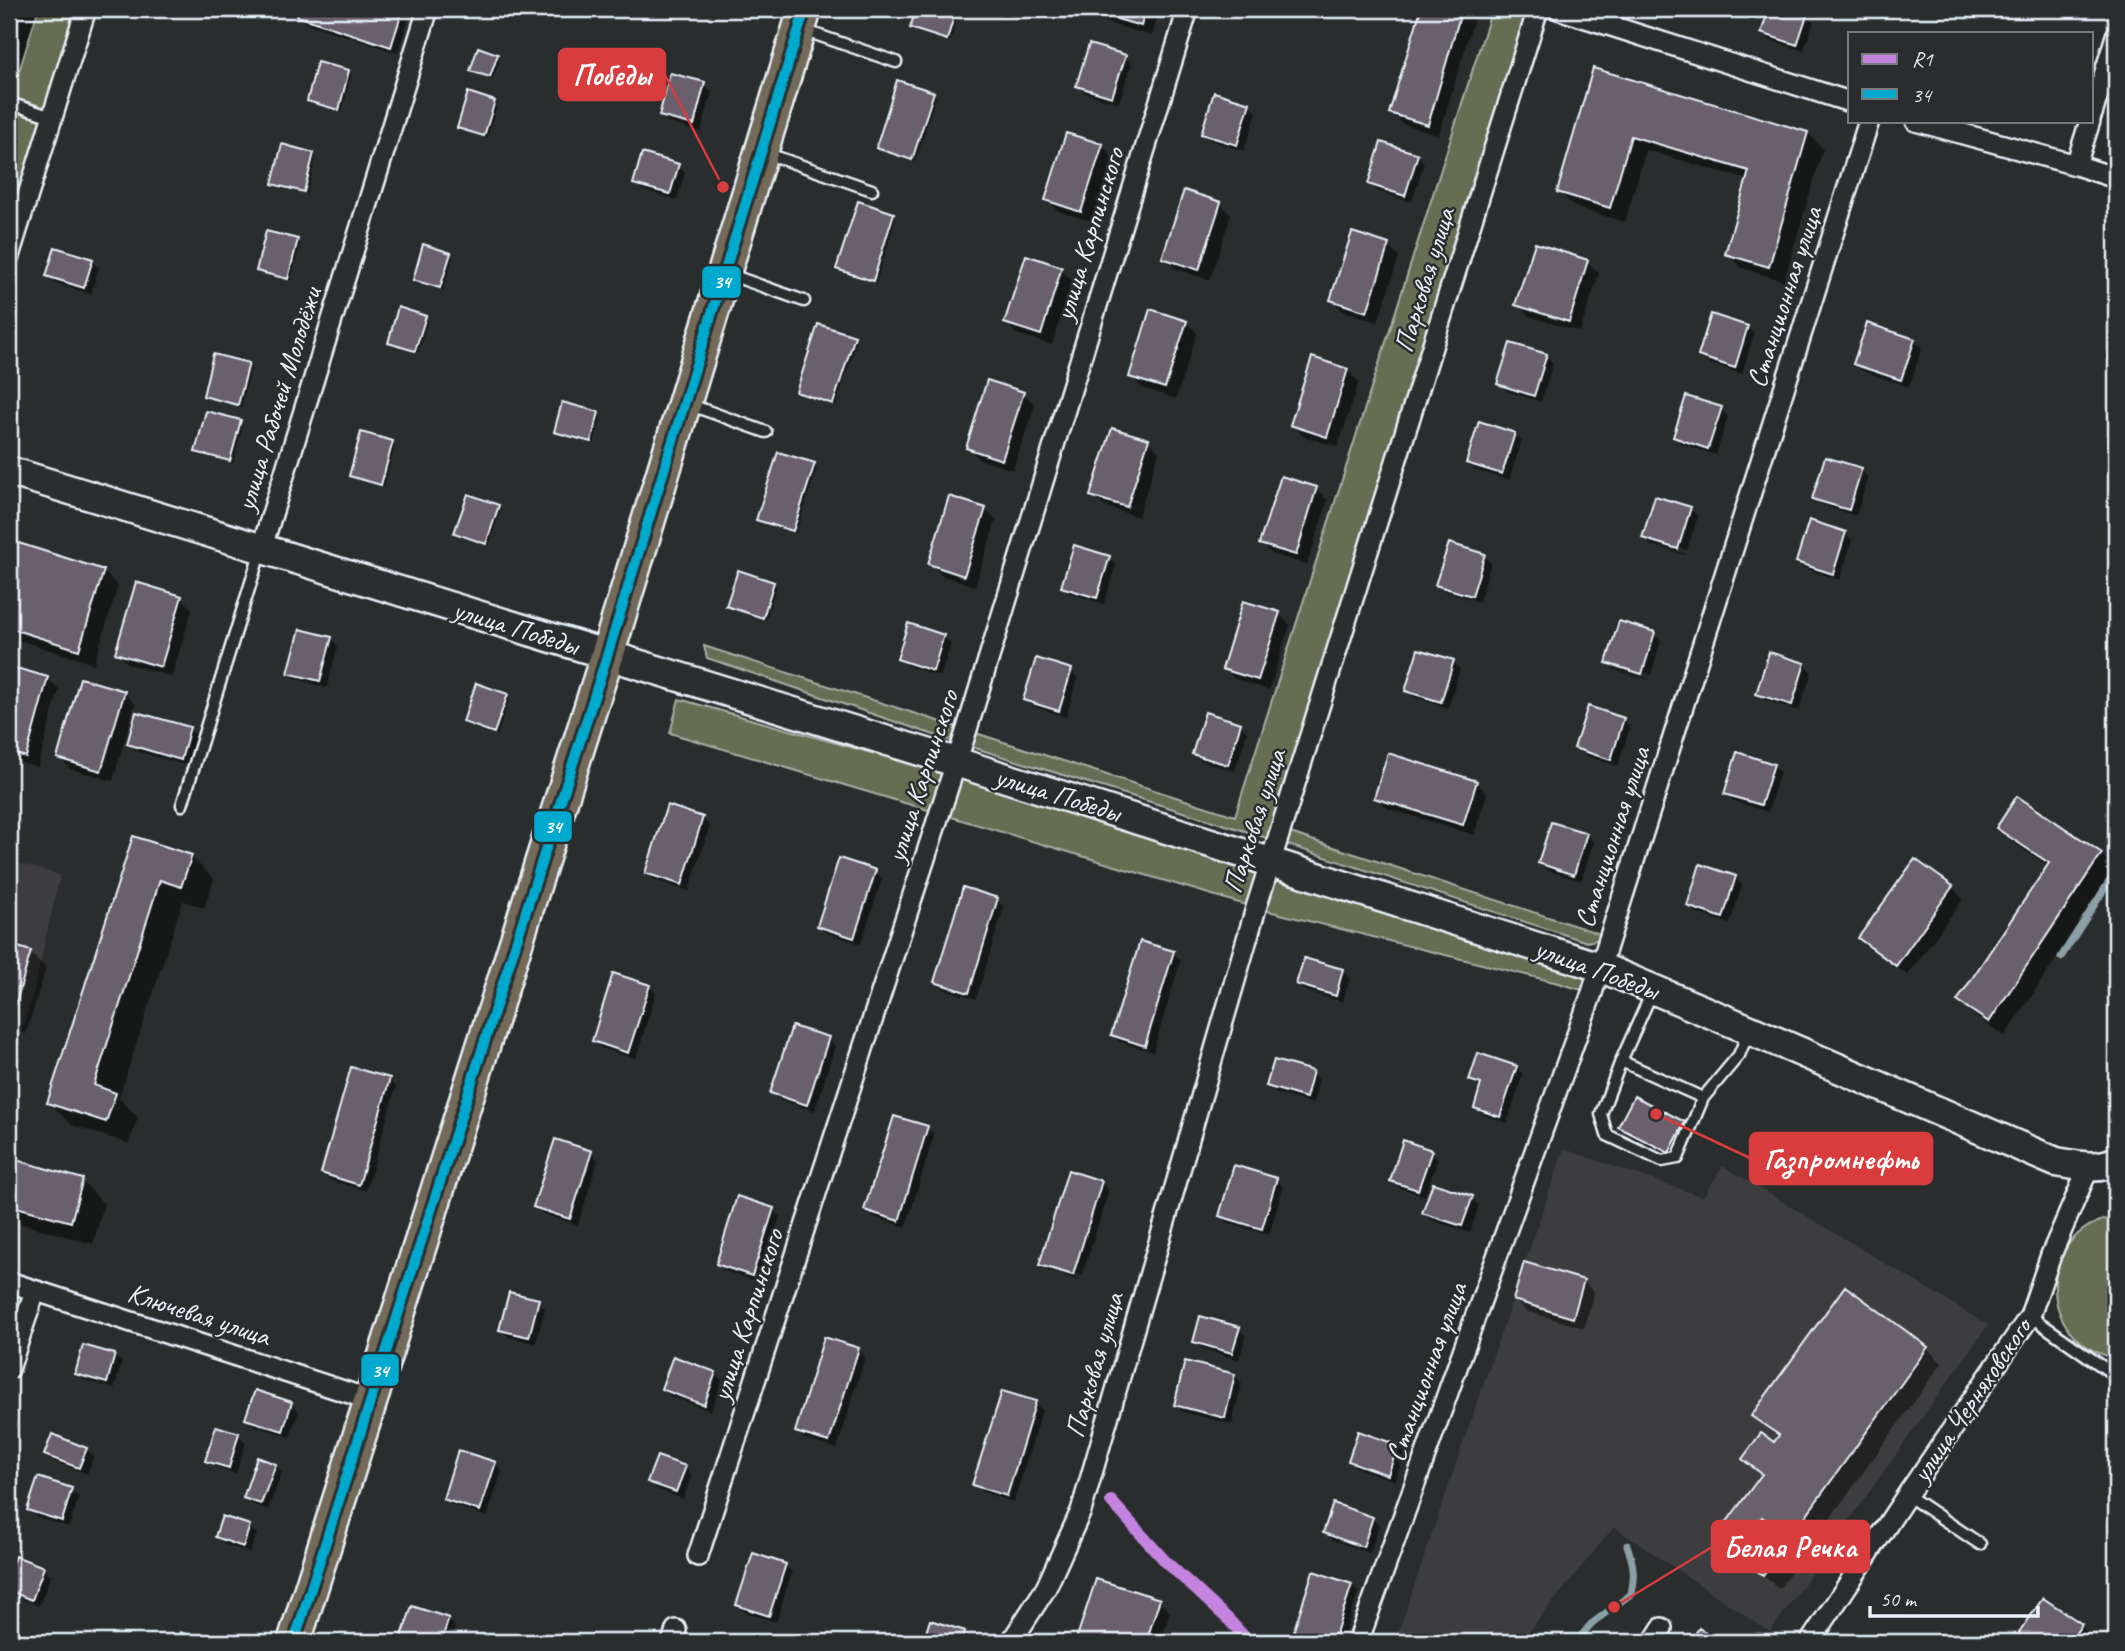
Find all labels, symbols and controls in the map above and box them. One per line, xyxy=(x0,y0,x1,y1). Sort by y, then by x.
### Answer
legend xyxy=(1848,32,2094,122)
text: R1 xyxy=(1912,46,1934,72)
callout: Победы xyxy=(559,49,665,100)
text: Победы xyxy=(573,56,653,94)
text: 34 xyxy=(1912,82,1933,108)
street label: улица Карпинского xyxy=(1046,141,1133,327)
street label: Станционная улица xyxy=(1738,201,1830,392)
street label: Парковая улица xyxy=(1385,202,1463,356)
line badge: 34 xyxy=(701,265,742,299)
text: 34 xyxy=(713,270,733,294)
street label: улица Рабочей Молодёжи xyxy=(227,281,329,517)
street label: улица Победы xyxy=(447,591,585,663)
street label: улица Карпинского xyxy=(877,684,967,868)
street label: Станционная улица xyxy=(1566,741,1658,932)
street label: Парковая улица xyxy=(1214,743,1294,897)
street label: улица Победы xyxy=(989,758,1127,830)
line badge: 34 xyxy=(533,810,573,843)
text: 34 xyxy=(544,815,564,839)
street label: улица Победы xyxy=(1528,930,1666,1008)
callout: Газпромнефть xyxy=(1750,1133,1932,1184)
text: Газпромнефть xyxy=(1764,1140,1920,1179)
street label: улица Карпинского xyxy=(702,1223,792,1407)
street label: Ключевая улица xyxy=(124,1275,276,1354)
street label: Станционная улица xyxy=(1377,1276,1475,1466)
street label: Парковая улица xyxy=(1057,1287,1132,1442)
street label: улица Черняховского xyxy=(1902,1309,2040,1490)
line badge: 34 xyxy=(360,1353,400,1387)
text: 34 xyxy=(371,1359,391,1383)
callout: Белая Речка xyxy=(1712,1521,1869,1572)
text: Белая Речка xyxy=(1723,1528,1859,1566)
scale bar xyxy=(1870,1574,2038,1618)
text: 50 m xyxy=(1880,1586,1918,1612)

